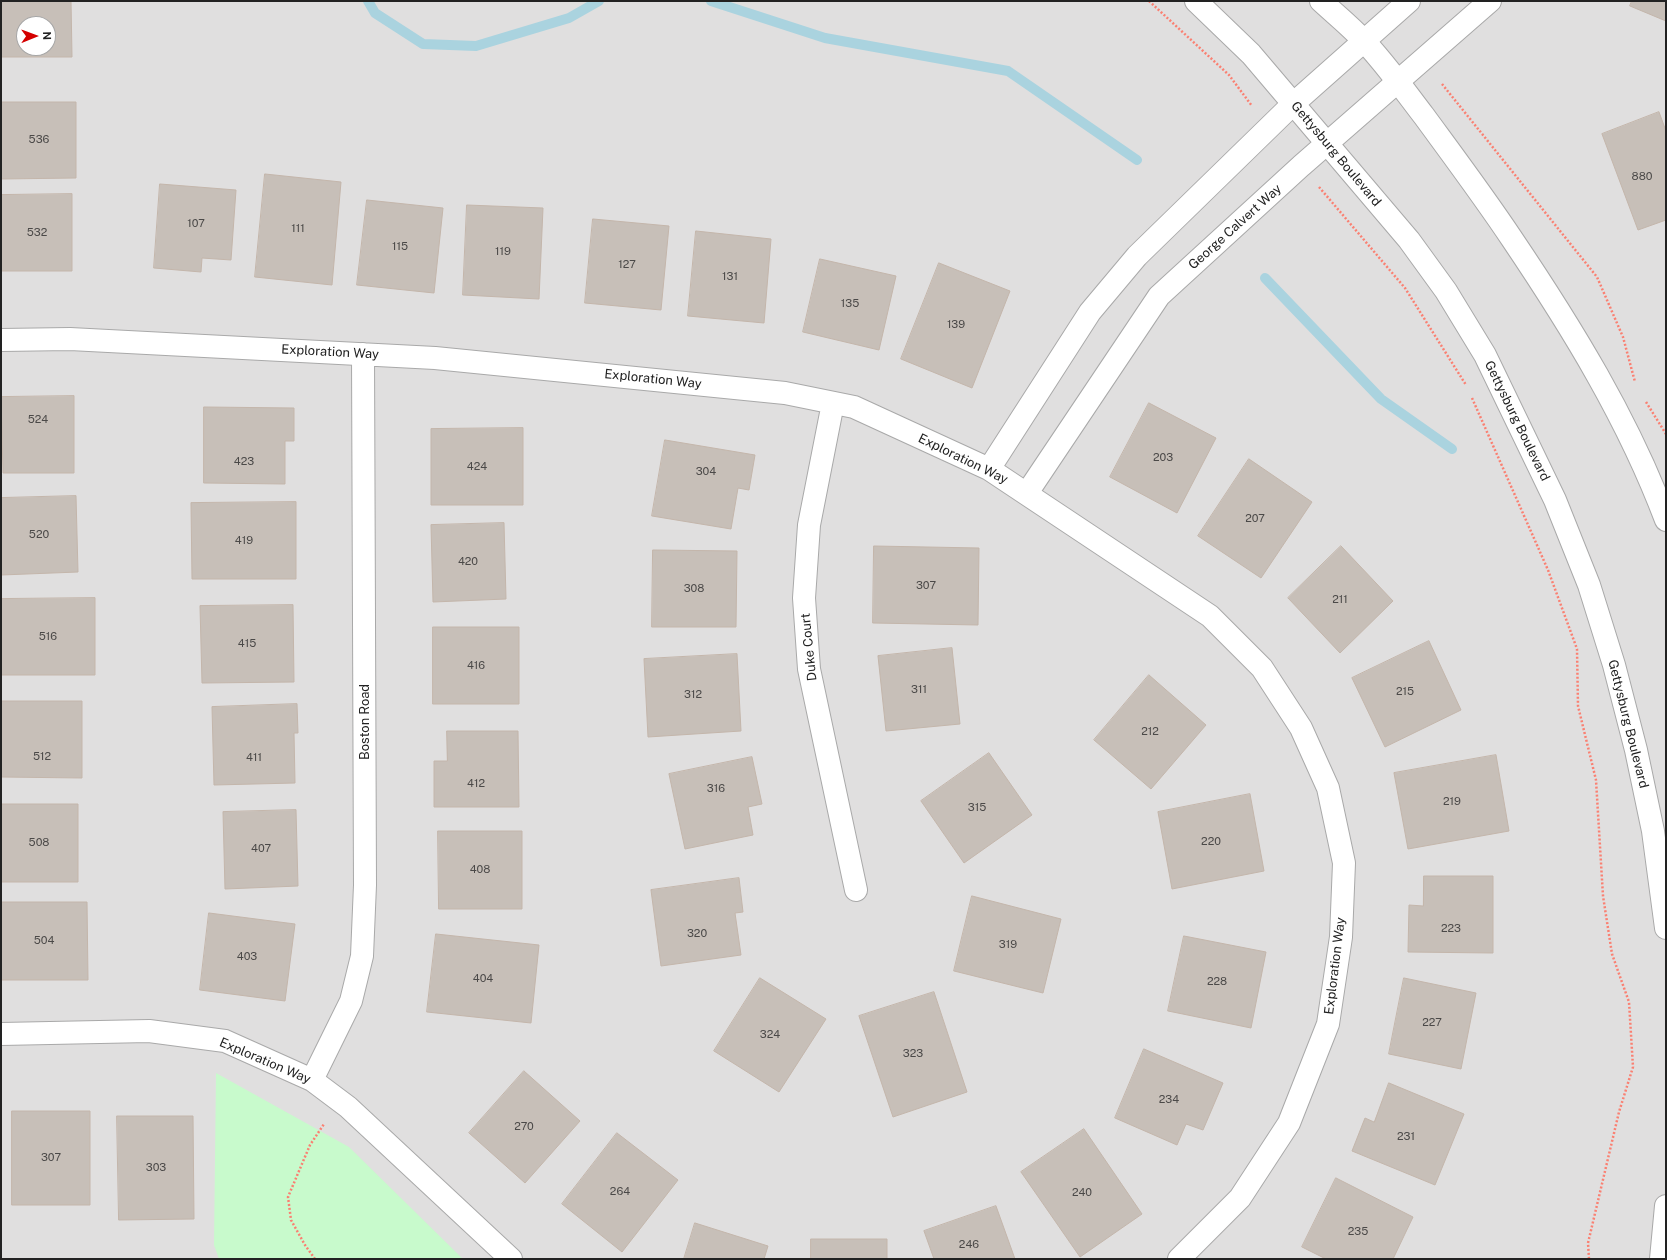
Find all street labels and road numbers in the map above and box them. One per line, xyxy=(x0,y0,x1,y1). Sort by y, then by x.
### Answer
street label: Gettysburg Boulevard xyxy=(1288,98,1384,210)
street label: George Calvert Way xyxy=(1185,181,1285,273)
street label: Exploration Way xyxy=(281,342,379,362)
street label: Gettysburg Boulevard xyxy=(1481,358,1553,484)
street label: Exploration Way xyxy=(604,366,702,392)
street label: Exploration Way xyxy=(916,431,1010,487)
street label: Duke Court xyxy=(798,612,820,682)
street label: Gettysburg Boulevard xyxy=(1604,658,1652,790)
street label: Boston Road xyxy=(357,684,373,760)
street label: Exploration Way xyxy=(1321,917,1349,1015)
street label: Exploration Way xyxy=(217,1035,313,1087)

